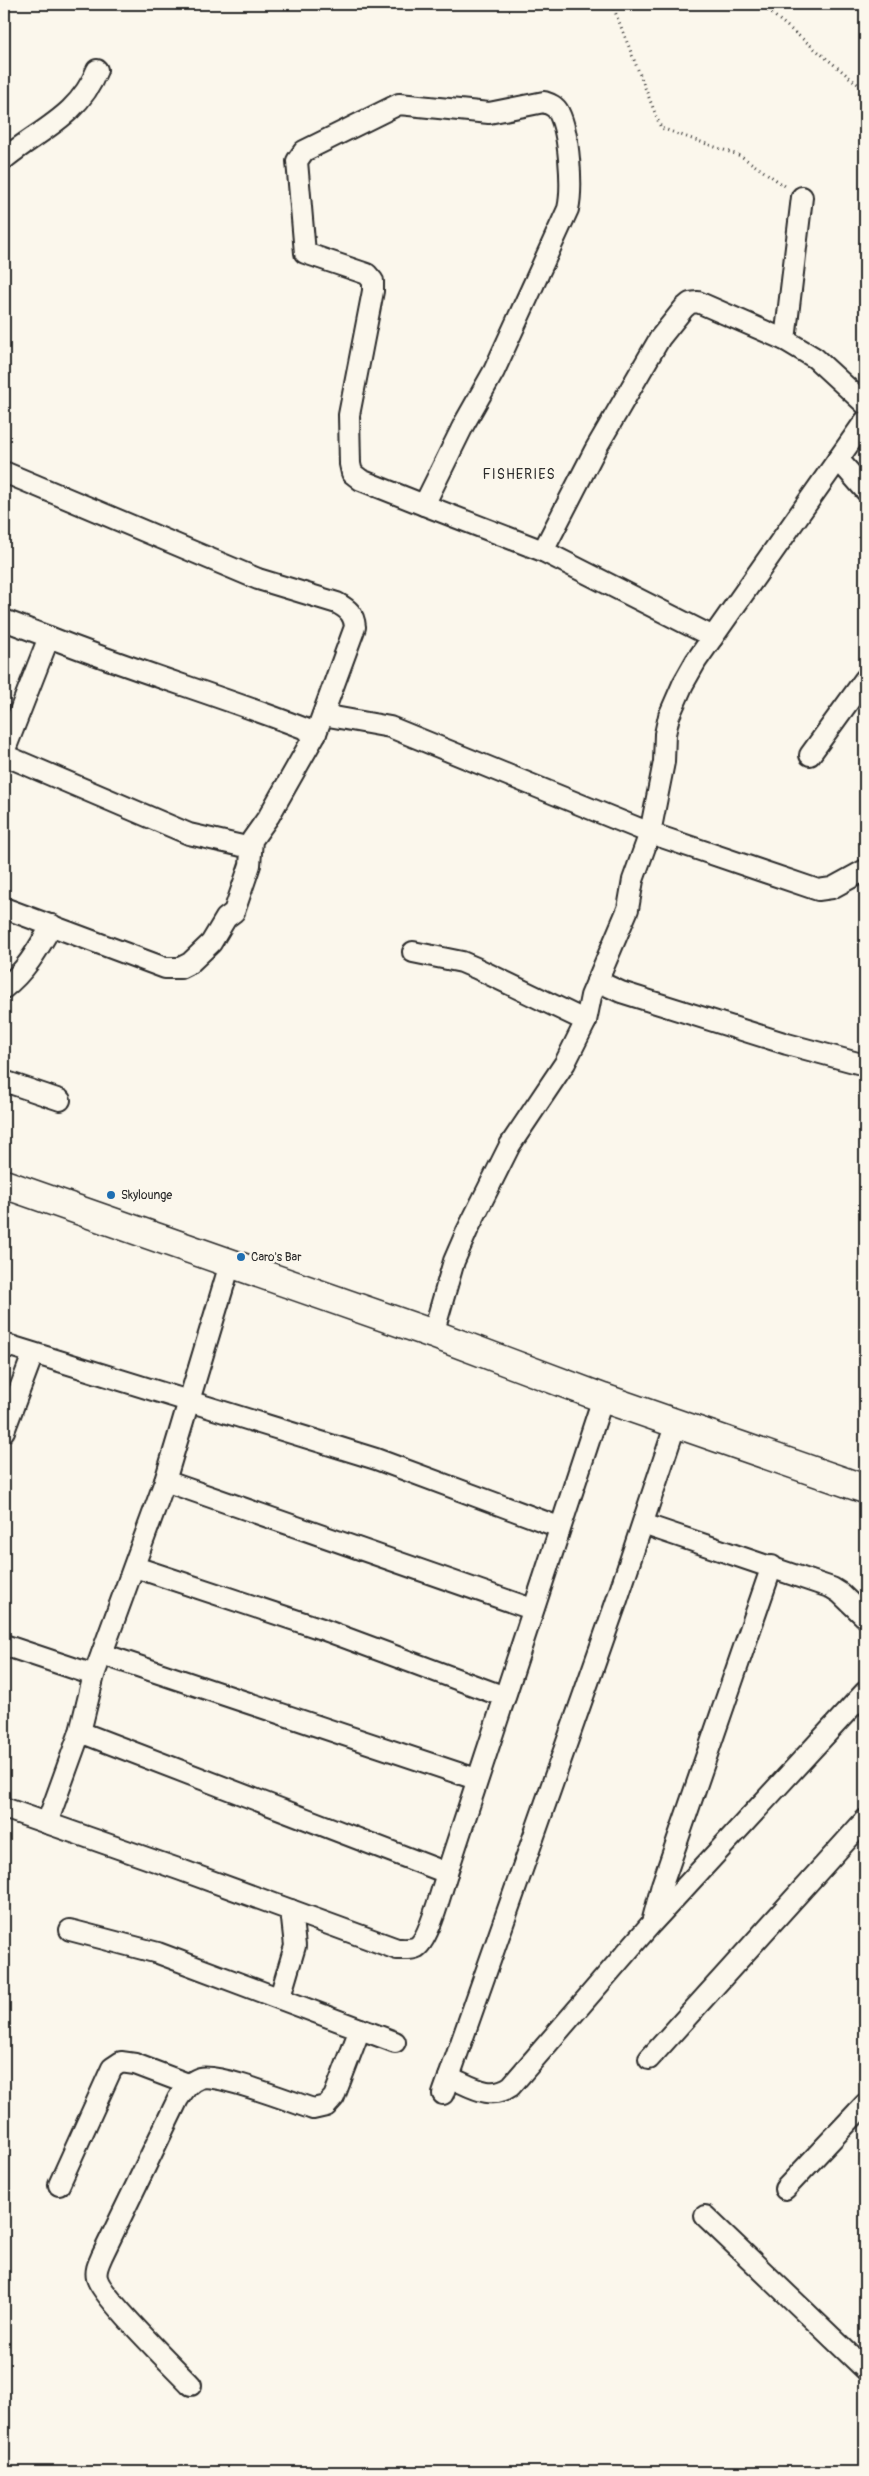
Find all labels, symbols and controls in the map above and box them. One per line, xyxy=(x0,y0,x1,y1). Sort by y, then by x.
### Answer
district label: FISHERIES xyxy=(482,466,556,483)
place label: Skylounge xyxy=(121,1188,172,1203)
marker: Skylounge xyxy=(105,1189,117,1201)
place label: Caro's Bar xyxy=(251,1250,302,1265)
marker: Caro's Bar xyxy=(235,1251,247,1263)

